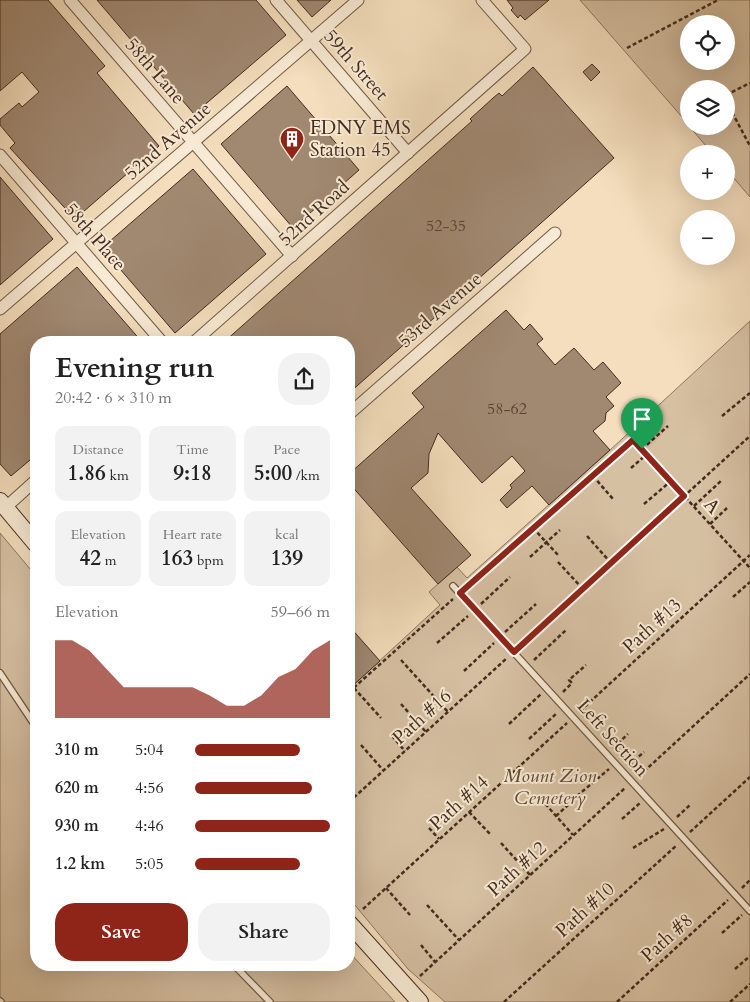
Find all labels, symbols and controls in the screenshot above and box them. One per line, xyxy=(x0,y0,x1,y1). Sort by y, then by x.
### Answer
map controls xyxy=(680,15,735,265)
button: locate xyxy=(680,15,735,70)
street label: 59th Street xyxy=(318,24,394,106)
street label: 58th Lane xyxy=(119,32,191,110)
button: layers xyxy=(680,80,735,135)
street label: 52nd Avenue xyxy=(119,96,217,186)
place label: FDNY EMS Station 45 xyxy=(310,115,411,163)
building icon: FDNY EMS Station 45 xyxy=(279,126,305,160)
button: + xyxy=(680,145,735,200)
street label: 52nd Road xyxy=(273,174,355,252)
street label: 58th Place xyxy=(58,197,132,277)
button: − xyxy=(680,210,735,265)
house number: 52-35 xyxy=(426,215,466,237)
street label: 53rd Avenue xyxy=(393,266,487,354)
text: Evening run xyxy=(55,349,214,387)
button: share xyxy=(278,353,330,405)
text: 20:42 · 6 × 310 m xyxy=(55,387,172,409)
house number: 58-62 xyxy=(487,398,527,420)
pin xyxy=(621,398,663,449)
icon: arrive xyxy=(628,405,656,433)
text: Distance xyxy=(73,440,124,459)
text: Time xyxy=(176,440,209,459)
text: Pace xyxy=(273,440,300,459)
text: 1.86 xyxy=(67,459,106,488)
text: 9:18 xyxy=(173,459,212,488)
text: 5:00 xyxy=(254,459,292,488)
text: km xyxy=(106,466,129,485)
text: /km xyxy=(292,466,320,485)
street label: A xyxy=(698,492,727,520)
text: Elevation xyxy=(70,525,126,544)
text: Heart rate xyxy=(163,525,222,544)
text: kcal xyxy=(275,525,299,544)
text: 42 xyxy=(80,544,101,573)
text: 163 xyxy=(161,544,193,573)
text: 139 xyxy=(271,544,303,573)
text: m xyxy=(101,551,117,570)
text: bpm xyxy=(193,551,224,570)
street label: Path #13 xyxy=(617,592,687,660)
text: Elevation xyxy=(55,601,119,623)
text: 59–66 m xyxy=(271,601,330,623)
street label: Path #16 xyxy=(387,683,457,751)
street label: Left Section xyxy=(571,694,655,783)
text: 310 m xyxy=(55,739,99,761)
text: 5:04 xyxy=(135,739,164,761)
park label: Mount Zion Cemetery xyxy=(504,763,597,811)
street label: Path #14 xyxy=(424,769,494,837)
text: 620 m xyxy=(55,777,99,799)
text: 4:56 xyxy=(135,777,164,799)
text: 930 m xyxy=(55,815,99,837)
text: 4:46 xyxy=(135,815,164,837)
street label: Path #12 xyxy=(482,835,552,903)
text: 1.2 km xyxy=(55,853,105,875)
text: 5:05 xyxy=(135,853,164,875)
street label: Path #10 xyxy=(550,876,620,944)
button: Save xyxy=(55,903,188,961)
button: Share xyxy=(198,903,330,961)
street label: Path #8 xyxy=(635,908,699,968)

